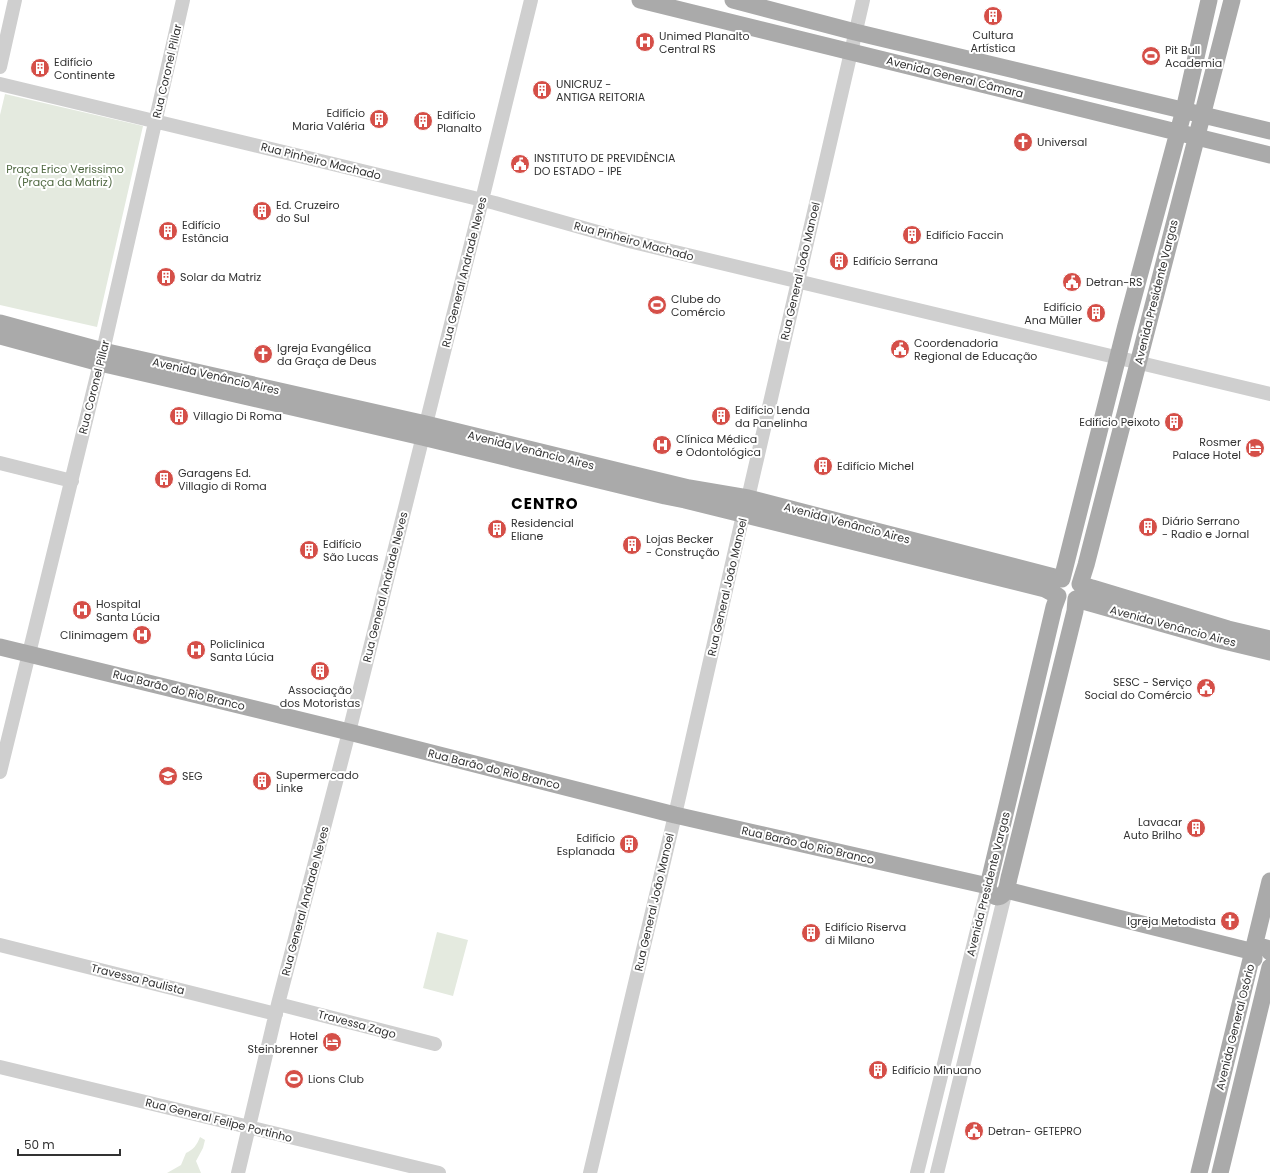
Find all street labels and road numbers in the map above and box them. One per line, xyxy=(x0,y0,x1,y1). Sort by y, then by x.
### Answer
street label: Rua Coronel Pillar xyxy=(148,22,186,120)
street label: Avenida General Câmara xyxy=(885,52,1025,102)
street label: Rua Pinheiro Machado xyxy=(259,138,383,184)
street label: Rua General Andrade Neves xyxy=(438,195,491,349)
street label: Rua General João Manoel xyxy=(776,200,824,342)
street label: Rua Pinheiro Machado xyxy=(572,217,696,265)
street label: Avenida Presidente Vargas xyxy=(1130,218,1182,366)
street label: Rua Coronel Pillar xyxy=(75,338,113,436)
street label: Avenida Venâncio Aires xyxy=(151,354,281,398)
street label: Avenida Venâncio Aires xyxy=(466,427,596,474)
street label: Avenida Venâncio Aires xyxy=(782,498,912,548)
street label: Rua General Andrade Neves xyxy=(359,510,412,664)
street label: Rua General João Manoel xyxy=(703,516,751,658)
street label: Avenida Venâncio Aires xyxy=(1108,601,1238,651)
street label: Rua Barão do Rio Branco xyxy=(111,666,247,714)
street label: Rua Barão do Rio Branco xyxy=(426,745,562,793)
street label: Avenida Presidente Vargas xyxy=(962,810,1014,958)
street label: Rua Barão do Rio Branco xyxy=(740,822,876,868)
street label: Rua General Andrade Neves xyxy=(277,824,333,978)
street label: Rua General João Manoel xyxy=(630,831,678,973)
street label: Travessa Paulista xyxy=(90,960,186,998)
street label: Avenida General Osório xyxy=(1212,962,1258,1092)
street label: Travessa Zago xyxy=(316,1006,398,1042)
street label: Rua General Felipe Portinho xyxy=(144,1094,294,1146)

